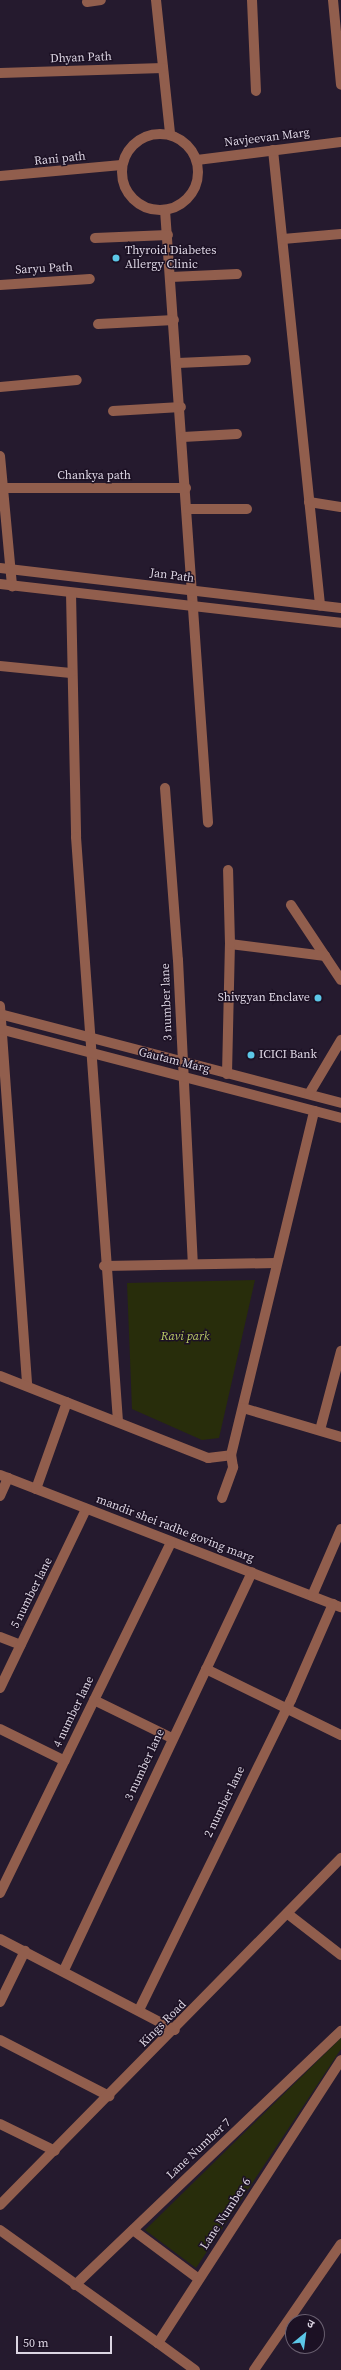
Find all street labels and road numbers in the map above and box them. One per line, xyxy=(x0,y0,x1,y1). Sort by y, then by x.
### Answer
street label: Dhyan Path xyxy=(50,50,112,66)
street label: Navjeevan Marg xyxy=(224,126,310,150)
street label: Rani path xyxy=(34,149,86,169)
street label: Saryu Path xyxy=(15,260,73,278)
street label: Chankya path xyxy=(57,469,131,483)
street label: Jan Path xyxy=(149,566,195,586)
street label: 3 number lane xyxy=(158,963,176,1041)
street label: Gautam Marg xyxy=(137,1045,211,1077)
street label: mandir shei radhe goving marg xyxy=(94,1492,256,1566)
street label: 5 number lane xyxy=(8,1555,56,1631)
street label: 4 number lane xyxy=(51,1674,97,1750)
street label: 3 number lane xyxy=(122,1727,168,1803)
street label: 2 number lane xyxy=(202,1764,248,1840)
street label: Kings Road xyxy=(137,1998,189,2050)
street label: Lane Number 7 xyxy=(164,2116,234,2182)
street label: Lane Number 6 xyxy=(197,2175,255,2253)

